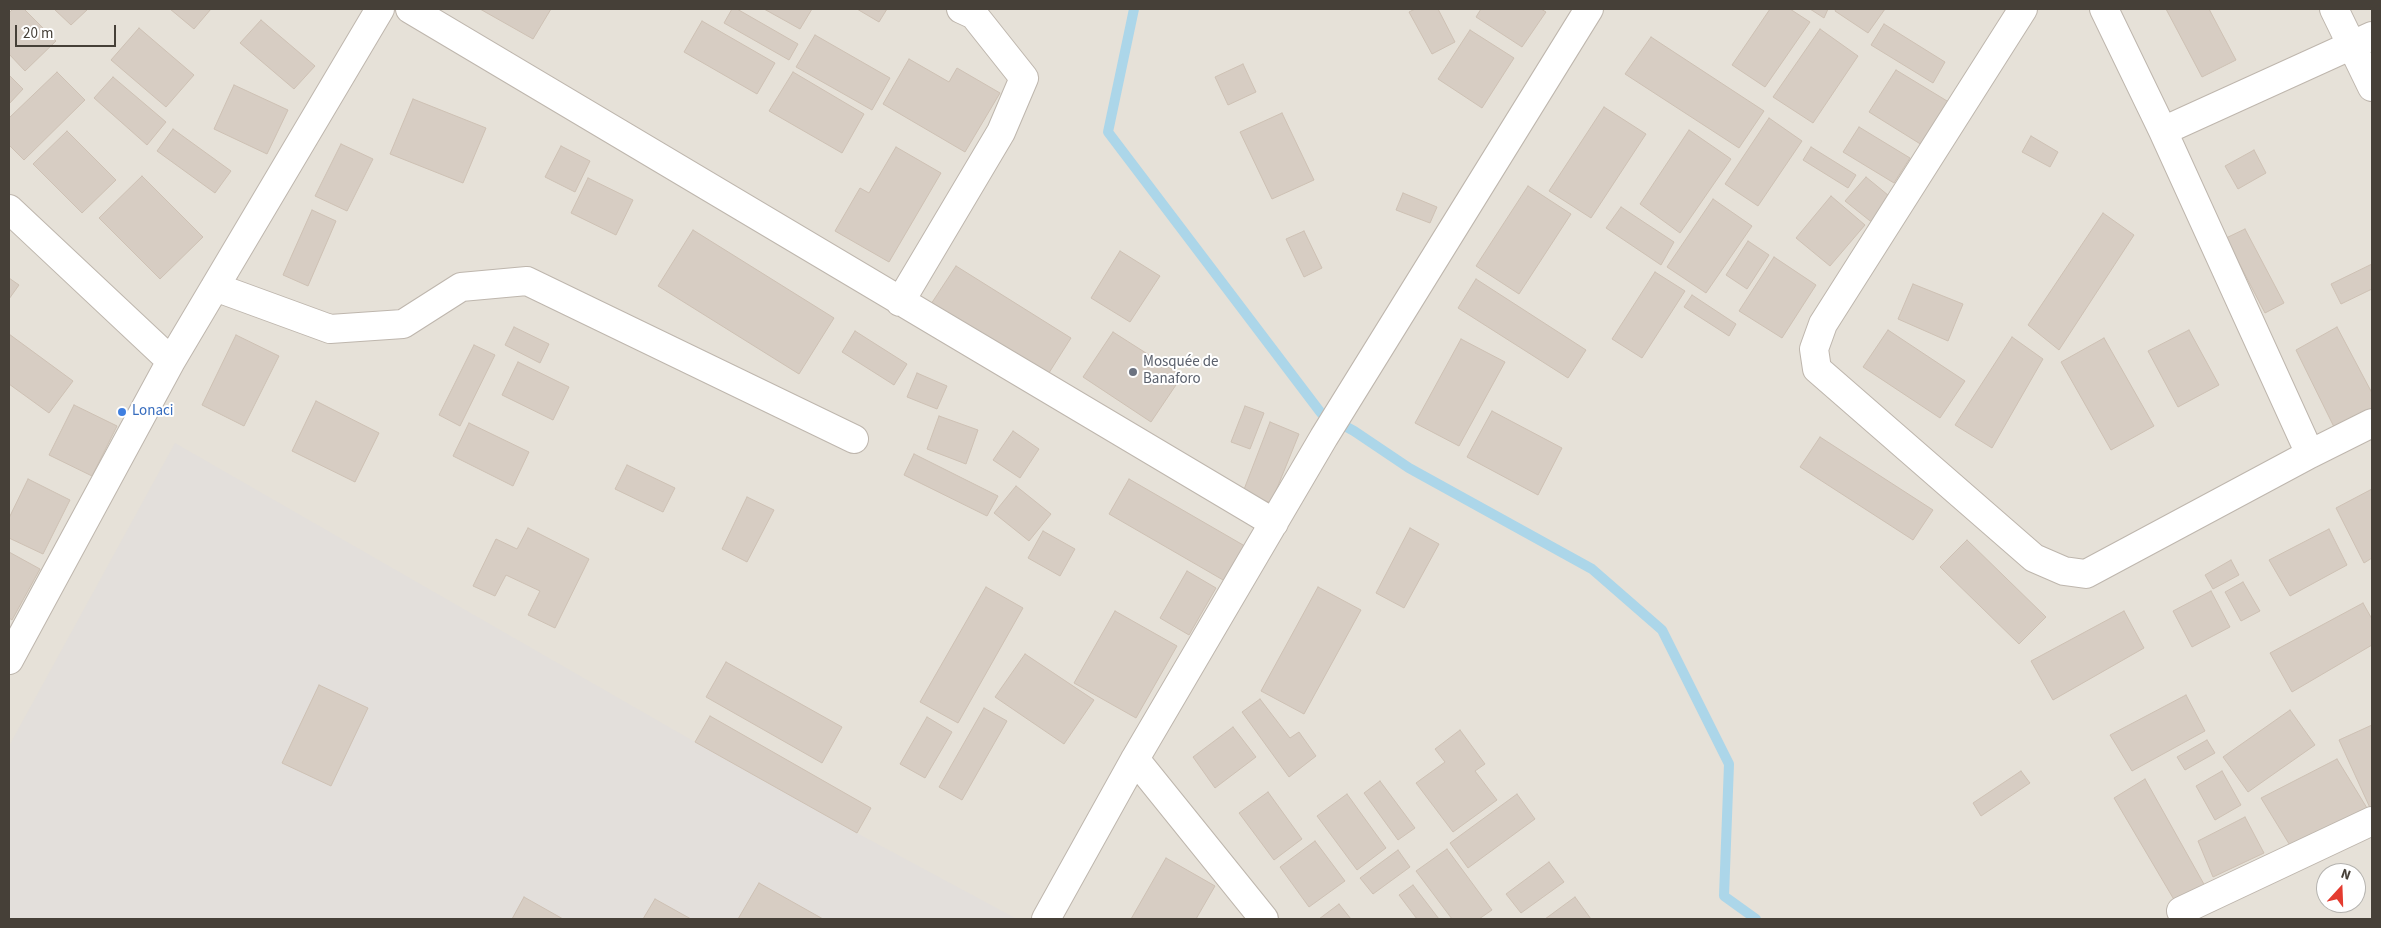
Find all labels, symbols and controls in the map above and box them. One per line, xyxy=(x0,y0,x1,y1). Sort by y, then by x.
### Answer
scale bar xyxy=(18,15,119,47)
text: 20 m xyxy=(23,23,53,44)
place label: Mosquée de Banaforo xyxy=(1143,354,1218,389)
marker: Mosquée de Banaforo xyxy=(1127,366,1139,378)
place label: Lonaci xyxy=(132,403,174,421)
marker: Lonaci xyxy=(116,406,128,418)
north arrow xyxy=(2316,863,2366,913)
text: N xyxy=(2338,864,2354,886)

